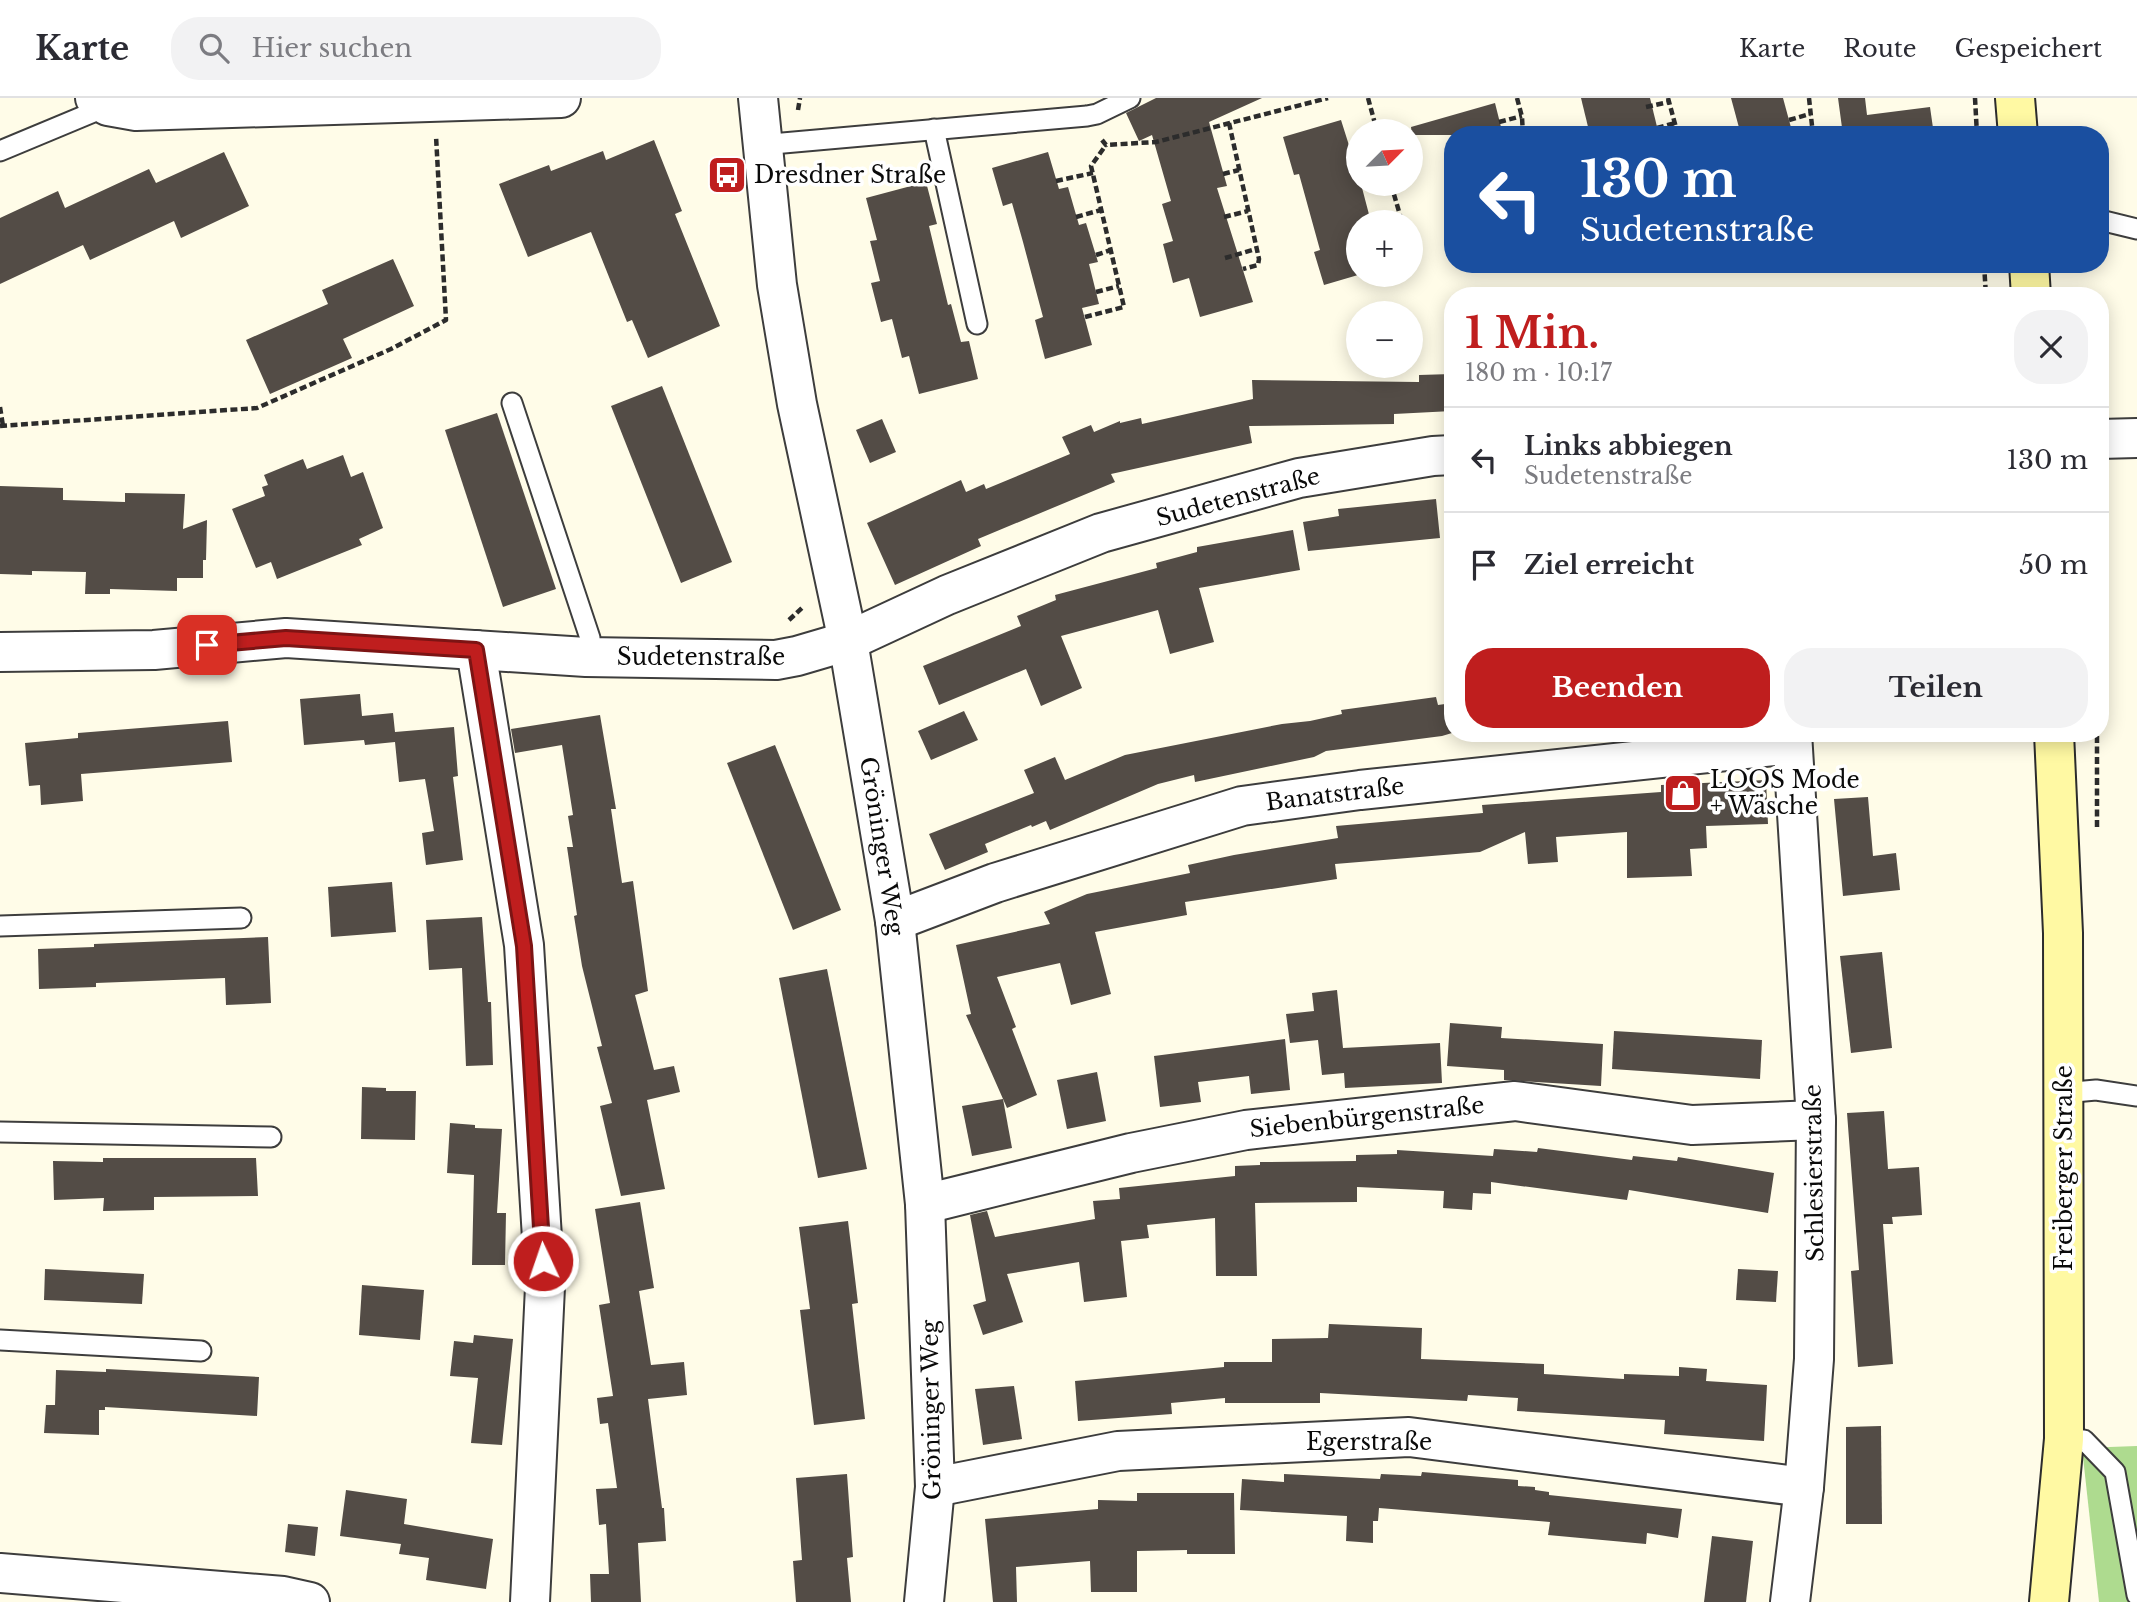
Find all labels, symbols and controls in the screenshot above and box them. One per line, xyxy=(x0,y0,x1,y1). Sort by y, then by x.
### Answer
search box xyxy=(171,17,661,80)
text: Karte xyxy=(35,28,129,69)
icon: search xyxy=(195,29,233,67)
text: Hier suchen xyxy=(251,32,412,64)
text: Karte xyxy=(1739,34,1805,63)
text: Route xyxy=(1843,34,1917,63)
text: Gespeichert xyxy=(1955,34,2102,63)
north arrow xyxy=(1346,119,1423,196)
map controls xyxy=(1346,119,1423,378)
text: 130 m xyxy=(1580,149,1737,210)
bus stop icon: Dresdner Straße xyxy=(706,154,748,196)
icon: left xyxy=(1465,154,1556,245)
place label: Dresdner Straße xyxy=(754,161,946,189)
button: + xyxy=(1346,210,1423,287)
text: Sudetenstraße xyxy=(1580,210,1814,250)
button: − xyxy=(1346,301,1423,378)
text: 1 Min. xyxy=(1465,307,1599,359)
button: close xyxy=(2014,310,2088,384)
text: 180 m · 10:17 xyxy=(1465,359,1612,387)
text: Links abbiegen xyxy=(1524,430,1733,462)
icon: left xyxy=(1465,441,1503,479)
text: 130 m xyxy=(2006,444,2088,476)
street label: Sudetenstraße xyxy=(1153,462,1323,532)
text: Sudetenstraße xyxy=(1524,462,1692,490)
icon: arrive xyxy=(1465,546,1503,584)
text: Ziel erreicht xyxy=(1524,549,1694,581)
text: 50 m xyxy=(2019,549,2088,581)
pin xyxy=(177,615,237,675)
icon: arrive xyxy=(188,626,226,664)
street label: Sudetenstraße xyxy=(617,643,785,671)
button: Beenden xyxy=(1465,648,1770,728)
button: Teilen xyxy=(1784,648,2088,728)
street label: Gröninger Weg xyxy=(854,755,910,938)
place label: LOOS Mode + Wäsche xyxy=(1710,766,1860,820)
street label: Banatstraße xyxy=(1264,772,1406,816)
shop icon: LOOS Mode + Wäsche xyxy=(1662,772,1704,814)
street label: Freiberger Straße xyxy=(2050,1065,2078,1271)
street label: Schlesierstraße xyxy=(1798,1084,1830,1262)
street label: Siebenbürgenstraße xyxy=(1248,1091,1486,1143)
position arrow xyxy=(506,1224,580,1298)
street label: Gröninger Weg xyxy=(915,1319,947,1500)
street label: Egerstraße xyxy=(1306,1428,1432,1456)

